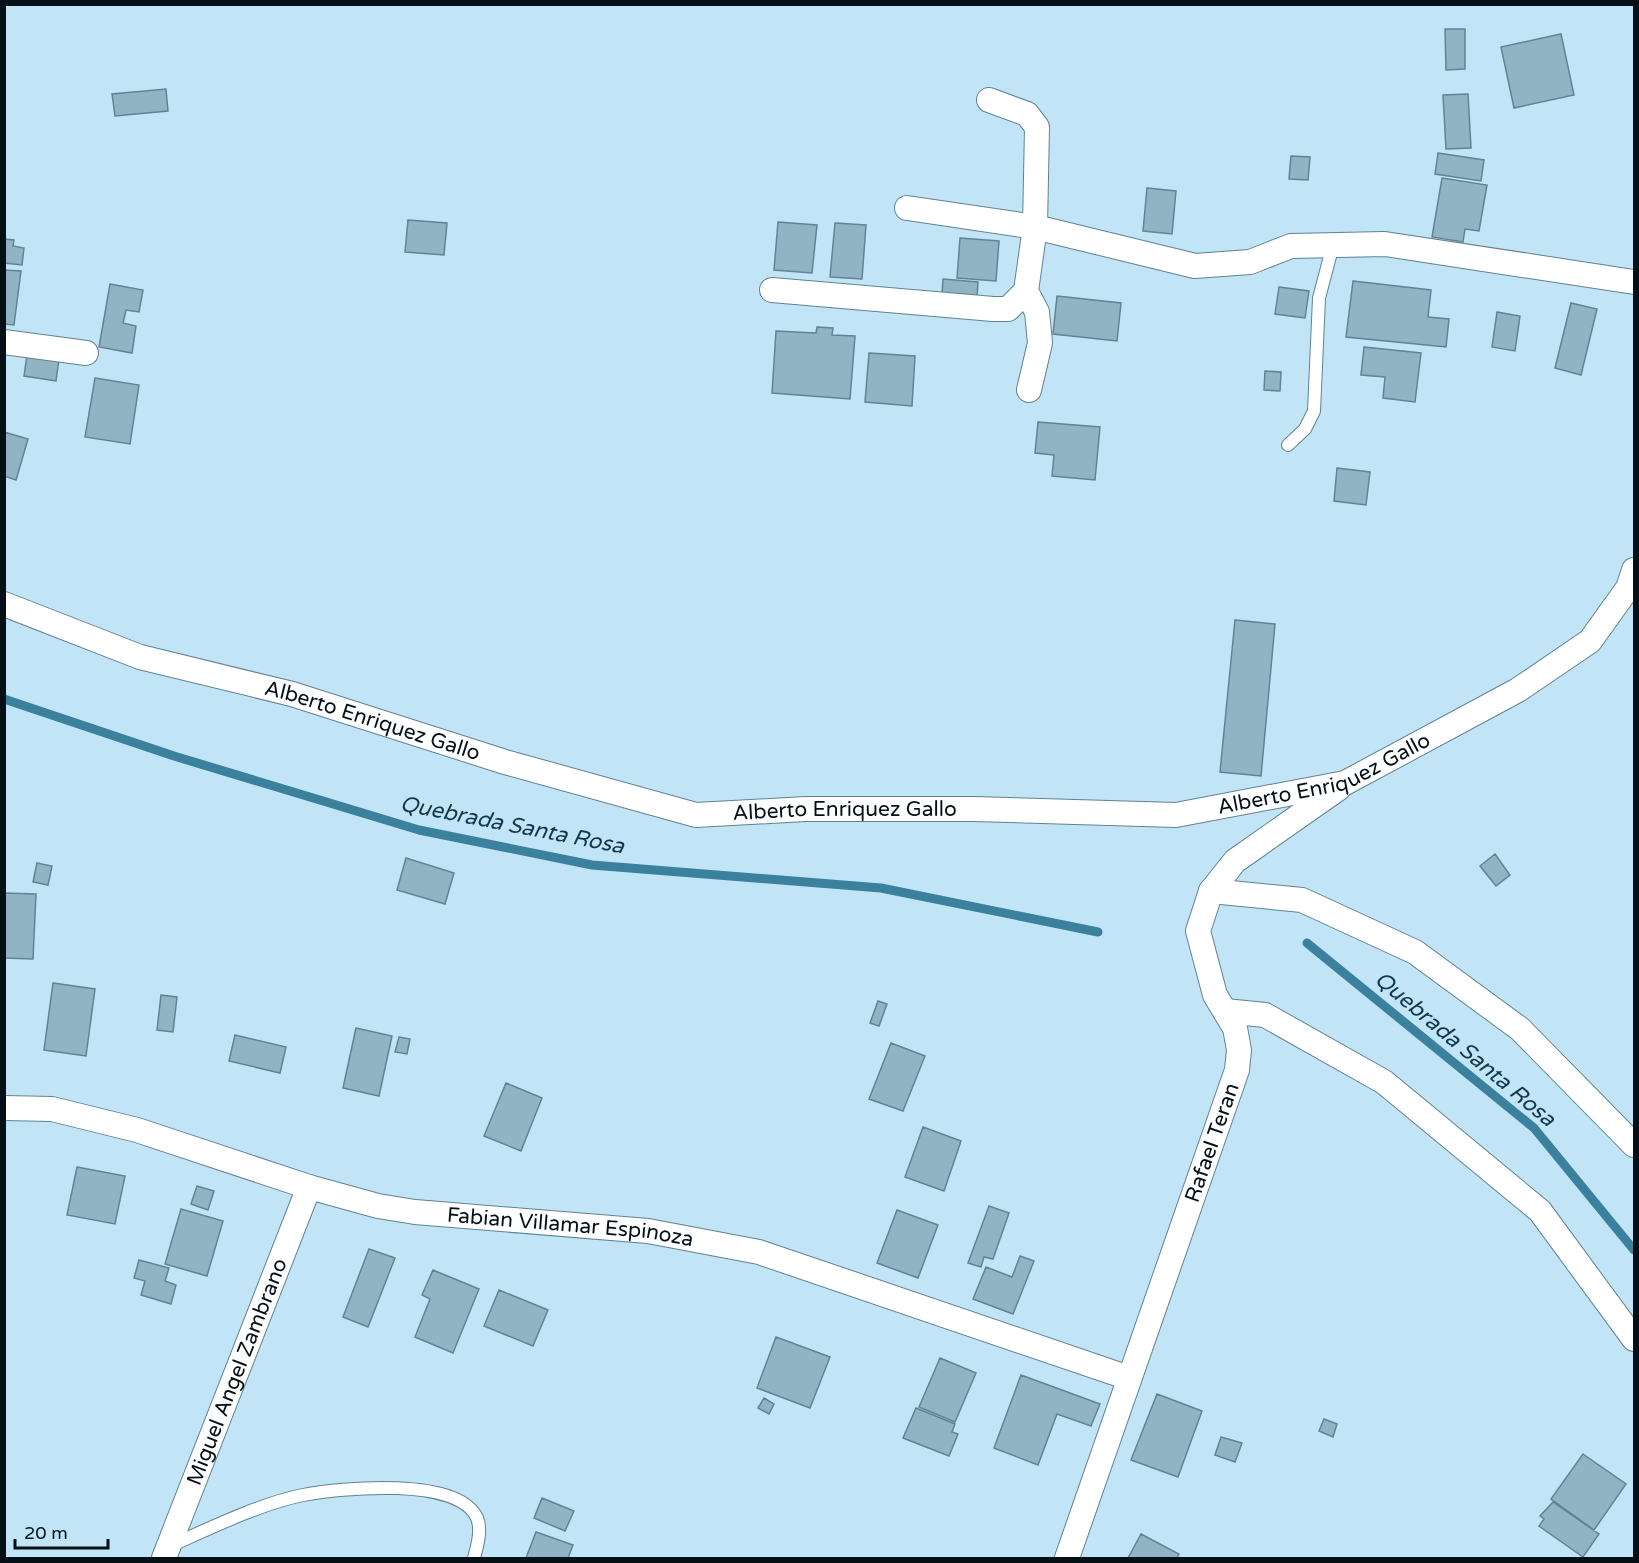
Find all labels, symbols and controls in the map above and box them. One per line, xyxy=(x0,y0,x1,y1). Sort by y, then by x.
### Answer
street label: Alberto Enriquez Gallo xyxy=(262,675,483,766)
street label: Alberto Enriquez Gallo xyxy=(1215,727,1434,819)
water label: Quebrada Santa Rosa xyxy=(398,791,627,860)
street label: Alberto Enriquez Gallo xyxy=(732,796,957,825)
water label: Quebrada Santa Rosa xyxy=(1369,966,1561,1133)
street label: Rafael Teran xyxy=(1179,1080,1244,1205)
street label: Fabian Villamar Espinoza xyxy=(446,1202,696,1252)
street label: Miguel Angel Zambrano xyxy=(181,1255,292,1489)
scale bar xyxy=(15,1512,108,1550)
text: 20 m xyxy=(24,1522,68,1544)

